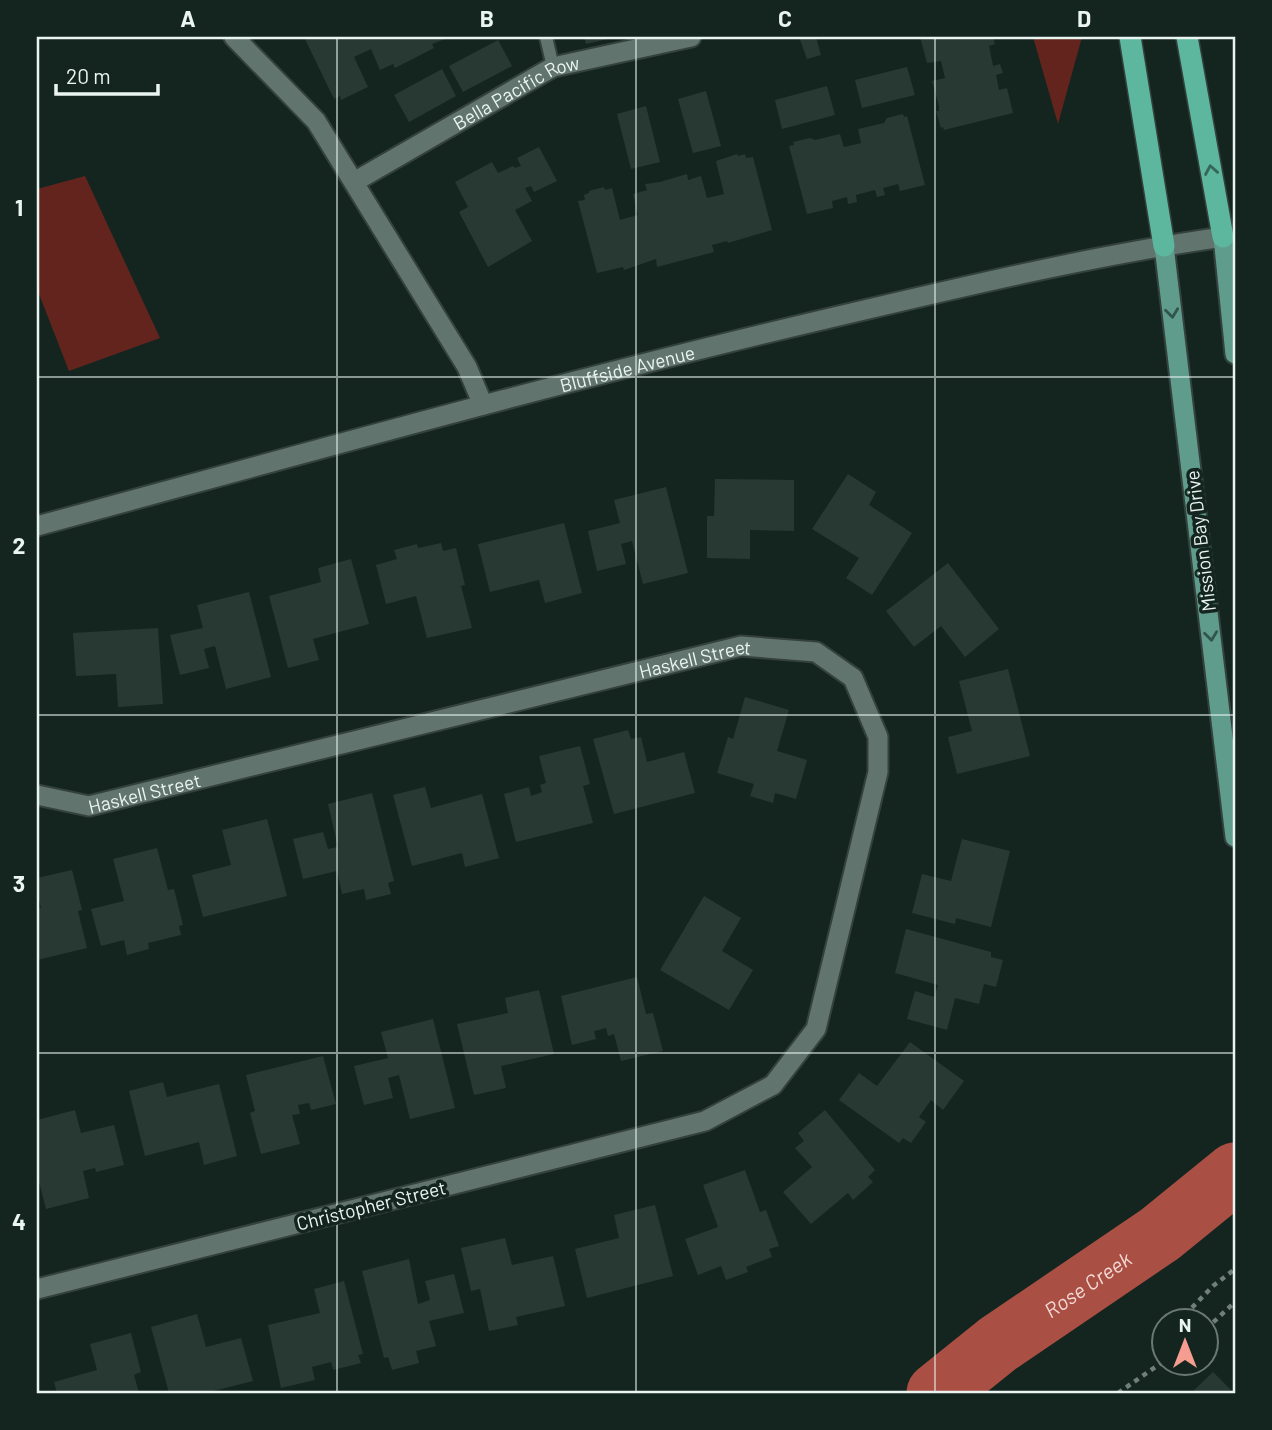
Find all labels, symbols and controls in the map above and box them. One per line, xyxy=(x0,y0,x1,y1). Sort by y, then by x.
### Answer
text: A xyxy=(180,4,196,32)
text: B xyxy=(480,4,494,32)
text: C xyxy=(778,4,792,32)
text: D xyxy=(1077,4,1091,32)
street label: Bella Pacific Row xyxy=(448,50,582,134)
scale bar xyxy=(56,52,158,96)
text: 20 m xyxy=(66,63,111,88)
one-way arrow xyxy=(1204,164,1219,176)
text: 1 xyxy=(15,193,23,221)
one-way arrow xyxy=(1165,307,1180,319)
street label: Bluffside Avenue xyxy=(557,340,697,396)
street label: Mission Bay Drive xyxy=(1180,469,1220,613)
text: 2 xyxy=(13,531,25,559)
one-way arrow xyxy=(1204,631,1219,642)
street label: Haskell Street xyxy=(636,634,752,682)
street label: Haskell Street xyxy=(86,768,203,817)
text: 3 xyxy=(13,869,25,897)
street label: Christopher Street xyxy=(294,1175,448,1235)
text: 4 xyxy=(12,1207,26,1235)
water label: Rose Creek xyxy=(1039,1245,1136,1322)
north arrow xyxy=(1150,1308,1220,1378)
text: N xyxy=(1179,1313,1191,1336)

